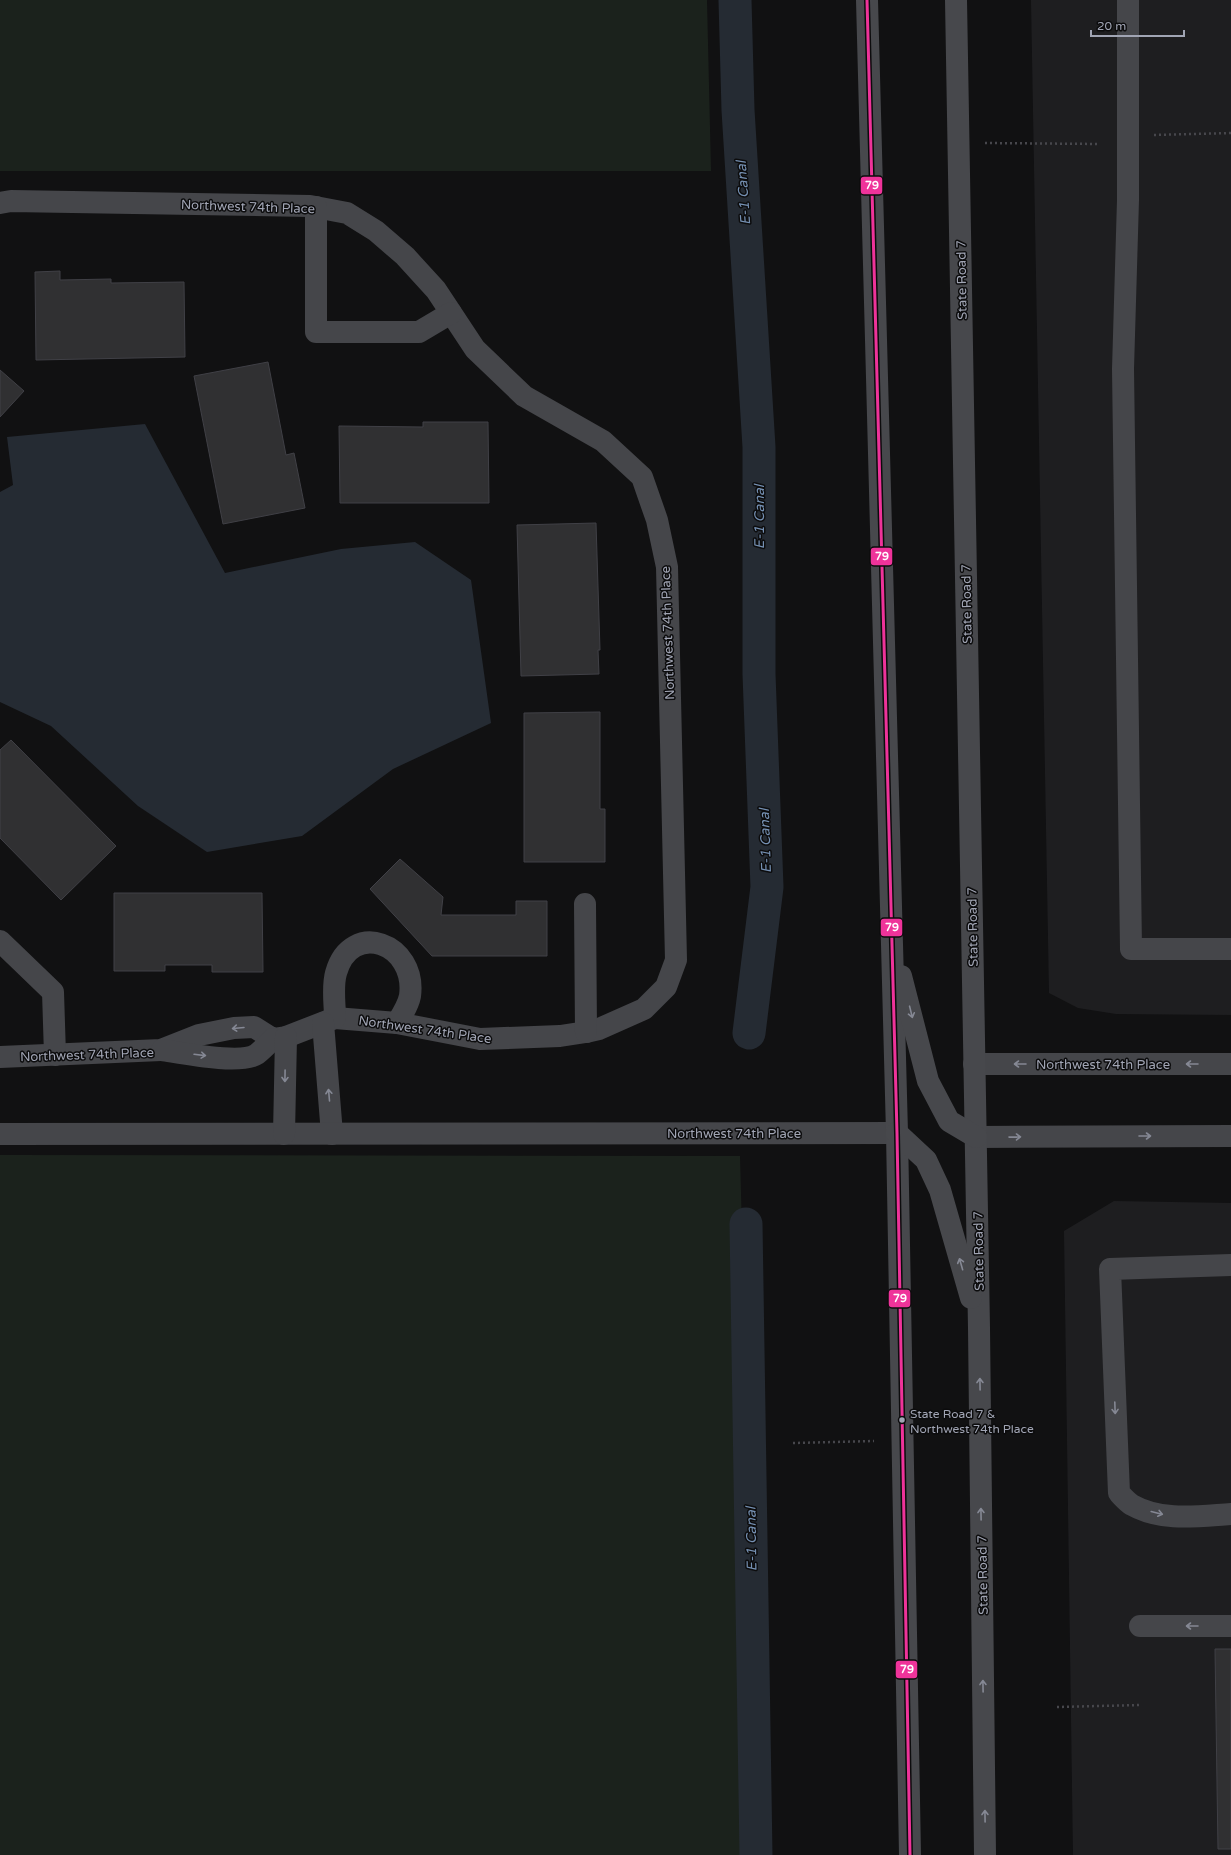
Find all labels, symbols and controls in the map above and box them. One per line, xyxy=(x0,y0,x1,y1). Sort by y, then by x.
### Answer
scale bar xyxy=(1091,12,1184,38)
text: 20 m xyxy=(1097,19,1126,33)
water label: E-1 Canal xyxy=(733,159,754,226)
line badge: 79 xyxy=(860,176,883,195)
text: 79 xyxy=(865,179,879,192)
street label: Northwest 74th Place xyxy=(181,197,315,217)
street label: State Road 7 xyxy=(953,240,971,320)
water label: E-1 Canal xyxy=(751,483,768,549)
line badge: 79 xyxy=(870,547,893,566)
text: 79 xyxy=(875,550,889,563)
street label: State Road 7 xyxy=(958,564,976,644)
street label: Northwest 74th Place xyxy=(658,566,678,700)
water label: E-1 Canal xyxy=(756,807,775,874)
street label: State Road 7 xyxy=(964,887,982,967)
line badge: 79 xyxy=(880,918,903,937)
text: 79 xyxy=(885,921,899,934)
one-way arrow xyxy=(907,1006,915,1019)
street label: Northwest 74th Place xyxy=(357,1013,492,1047)
one-way arrow xyxy=(232,1024,245,1031)
street label: Northwest 74th Place xyxy=(20,1045,154,1065)
one-way arrow xyxy=(193,1051,206,1059)
street label: Northwest 74th Place xyxy=(1036,1057,1170,1073)
one-way arrow xyxy=(1014,1060,1027,1068)
one-way arrow xyxy=(1186,1060,1199,1068)
one-way arrow xyxy=(281,1069,289,1082)
one-way arrow xyxy=(325,1089,332,1102)
street label: Northwest 74th Place xyxy=(667,1126,801,1142)
one-way arrow xyxy=(1138,1132,1151,1140)
one-way arrow xyxy=(1008,1133,1021,1141)
street label: State Road 7 xyxy=(970,1211,988,1291)
one-way arrow xyxy=(957,1257,964,1270)
line badge: 79 xyxy=(888,1289,911,1308)
text: 79 xyxy=(893,1292,907,1305)
one-way arrow xyxy=(976,1378,984,1391)
one-way arrow xyxy=(1112,1401,1119,1414)
place label: State Road 7 & Northwest 74th Place xyxy=(910,1407,1034,1436)
marker: State Road 7 & Northwest 74th Place xyxy=(897,1415,907,1425)
water label: E-1 Canal xyxy=(742,1505,761,1571)
one-way arrow xyxy=(977,1508,985,1521)
one-way arrow xyxy=(1150,1510,1163,1518)
street label: State Road 7 xyxy=(974,1535,992,1615)
one-way arrow xyxy=(1186,1622,1199,1630)
line badge: 79 xyxy=(895,1660,918,1679)
text: 79 xyxy=(900,1663,914,1676)
one-way arrow xyxy=(979,1680,987,1693)
one-way arrow xyxy=(981,1810,989,1823)

